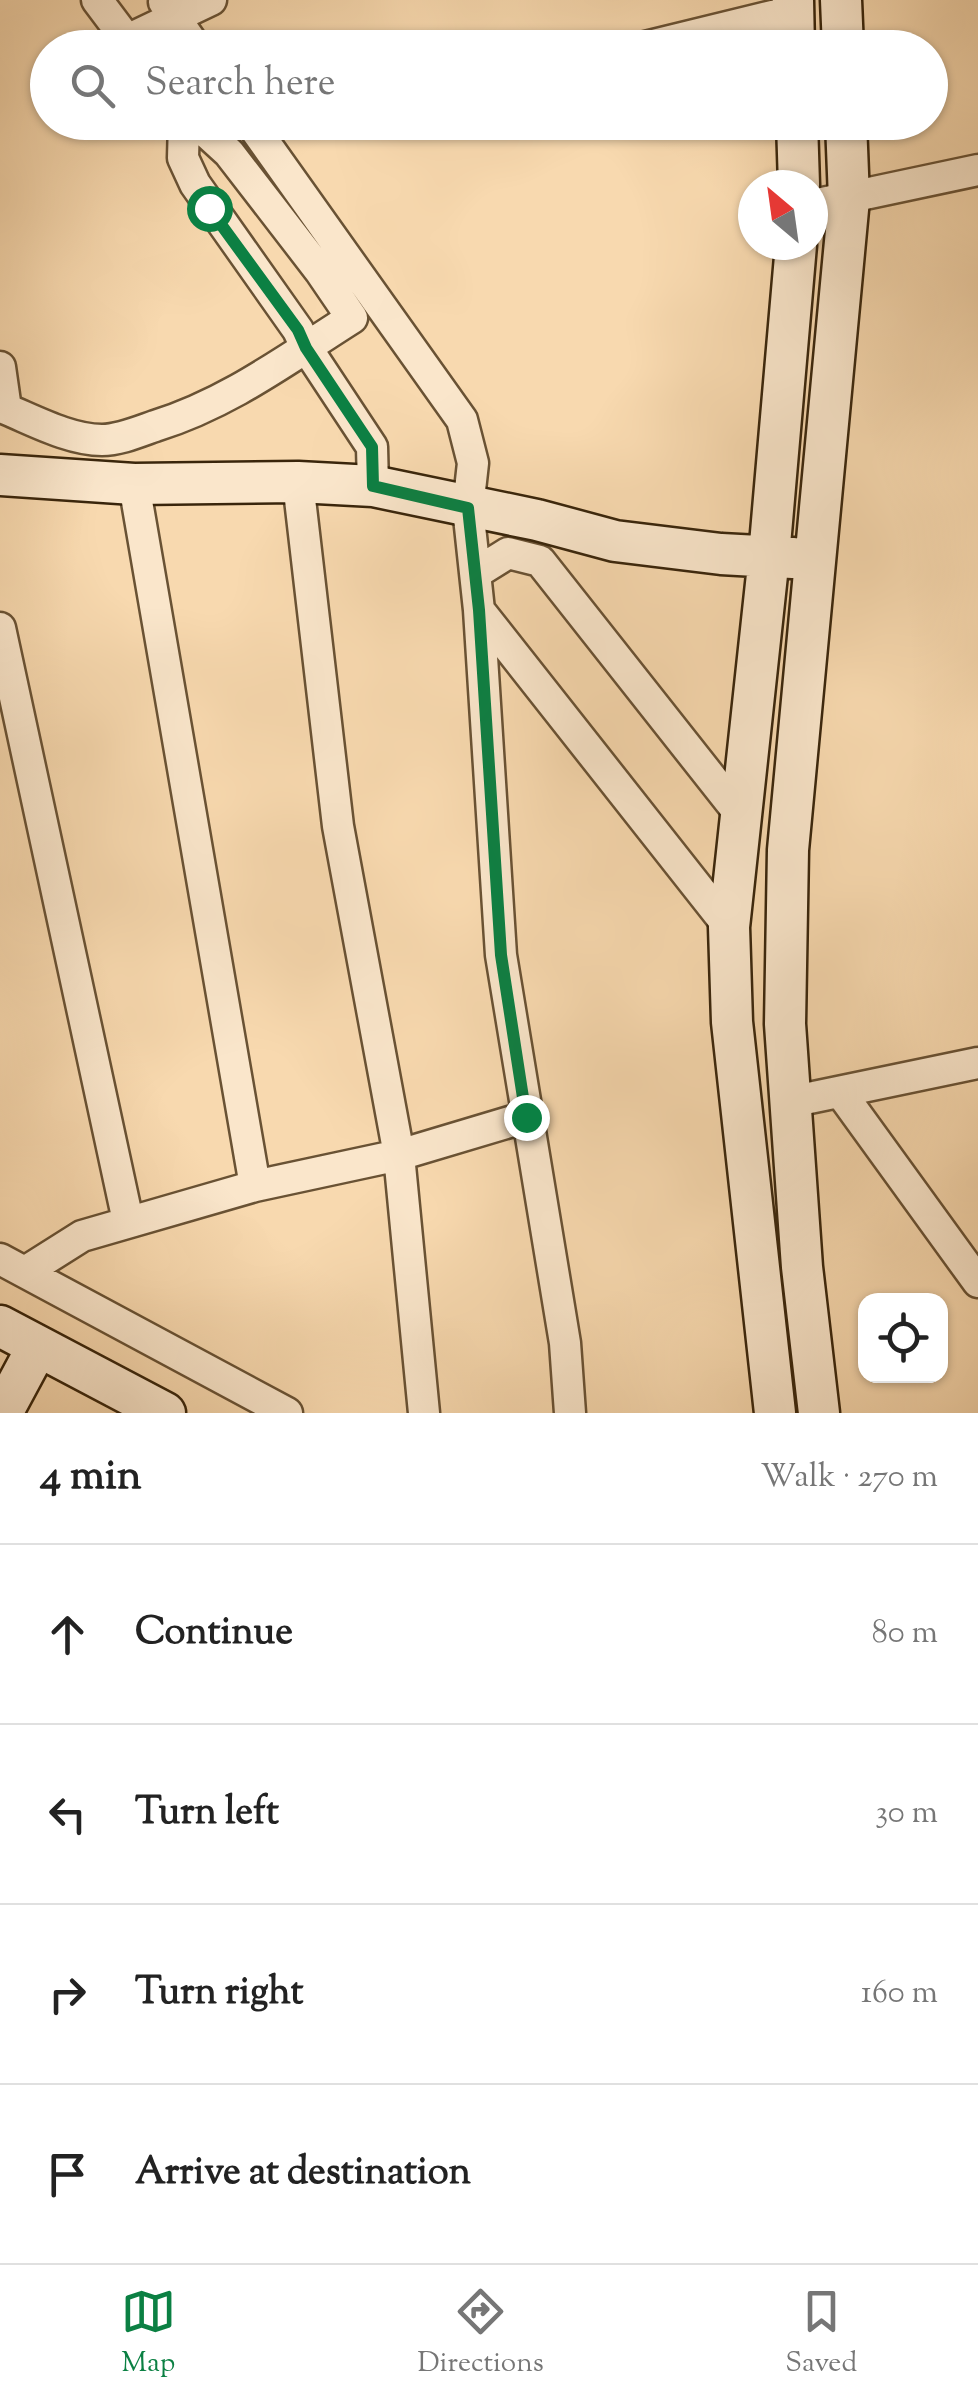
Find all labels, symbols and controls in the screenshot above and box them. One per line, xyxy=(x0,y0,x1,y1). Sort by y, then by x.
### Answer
search box xyxy=(30,30,948,140)
icon: search xyxy=(65,58,120,113)
text: Search here xyxy=(145,58,336,112)
north arrow xyxy=(738,170,828,260)
route start xyxy=(187,186,233,232)
route end xyxy=(504,1095,550,1141)
map controls xyxy=(858,1293,948,1383)
button: locate xyxy=(858,1293,948,1383)
text: 4 min xyxy=(40,1448,142,1508)
text: Walk · 270 m xyxy=(761,1455,938,1501)
icon: ahead xyxy=(40,1607,95,1662)
text: Continue xyxy=(135,1607,293,1661)
text: 80 m xyxy=(872,1611,938,1657)
icon: left xyxy=(40,1787,95,1842)
text: Turn left xyxy=(135,1787,279,1841)
text: 30 m xyxy=(875,1791,938,1837)
icon: right xyxy=(40,1967,95,2022)
text: Turn right xyxy=(135,1967,303,2021)
text: 160 m xyxy=(861,1971,938,2017)
icon: arrive xyxy=(40,2147,95,2202)
text: Arrive at destination xyxy=(135,2147,471,2201)
tab: Map xyxy=(121,2284,176,2384)
tab: Directions xyxy=(417,2284,544,2384)
tab: Saved xyxy=(785,2284,857,2384)

